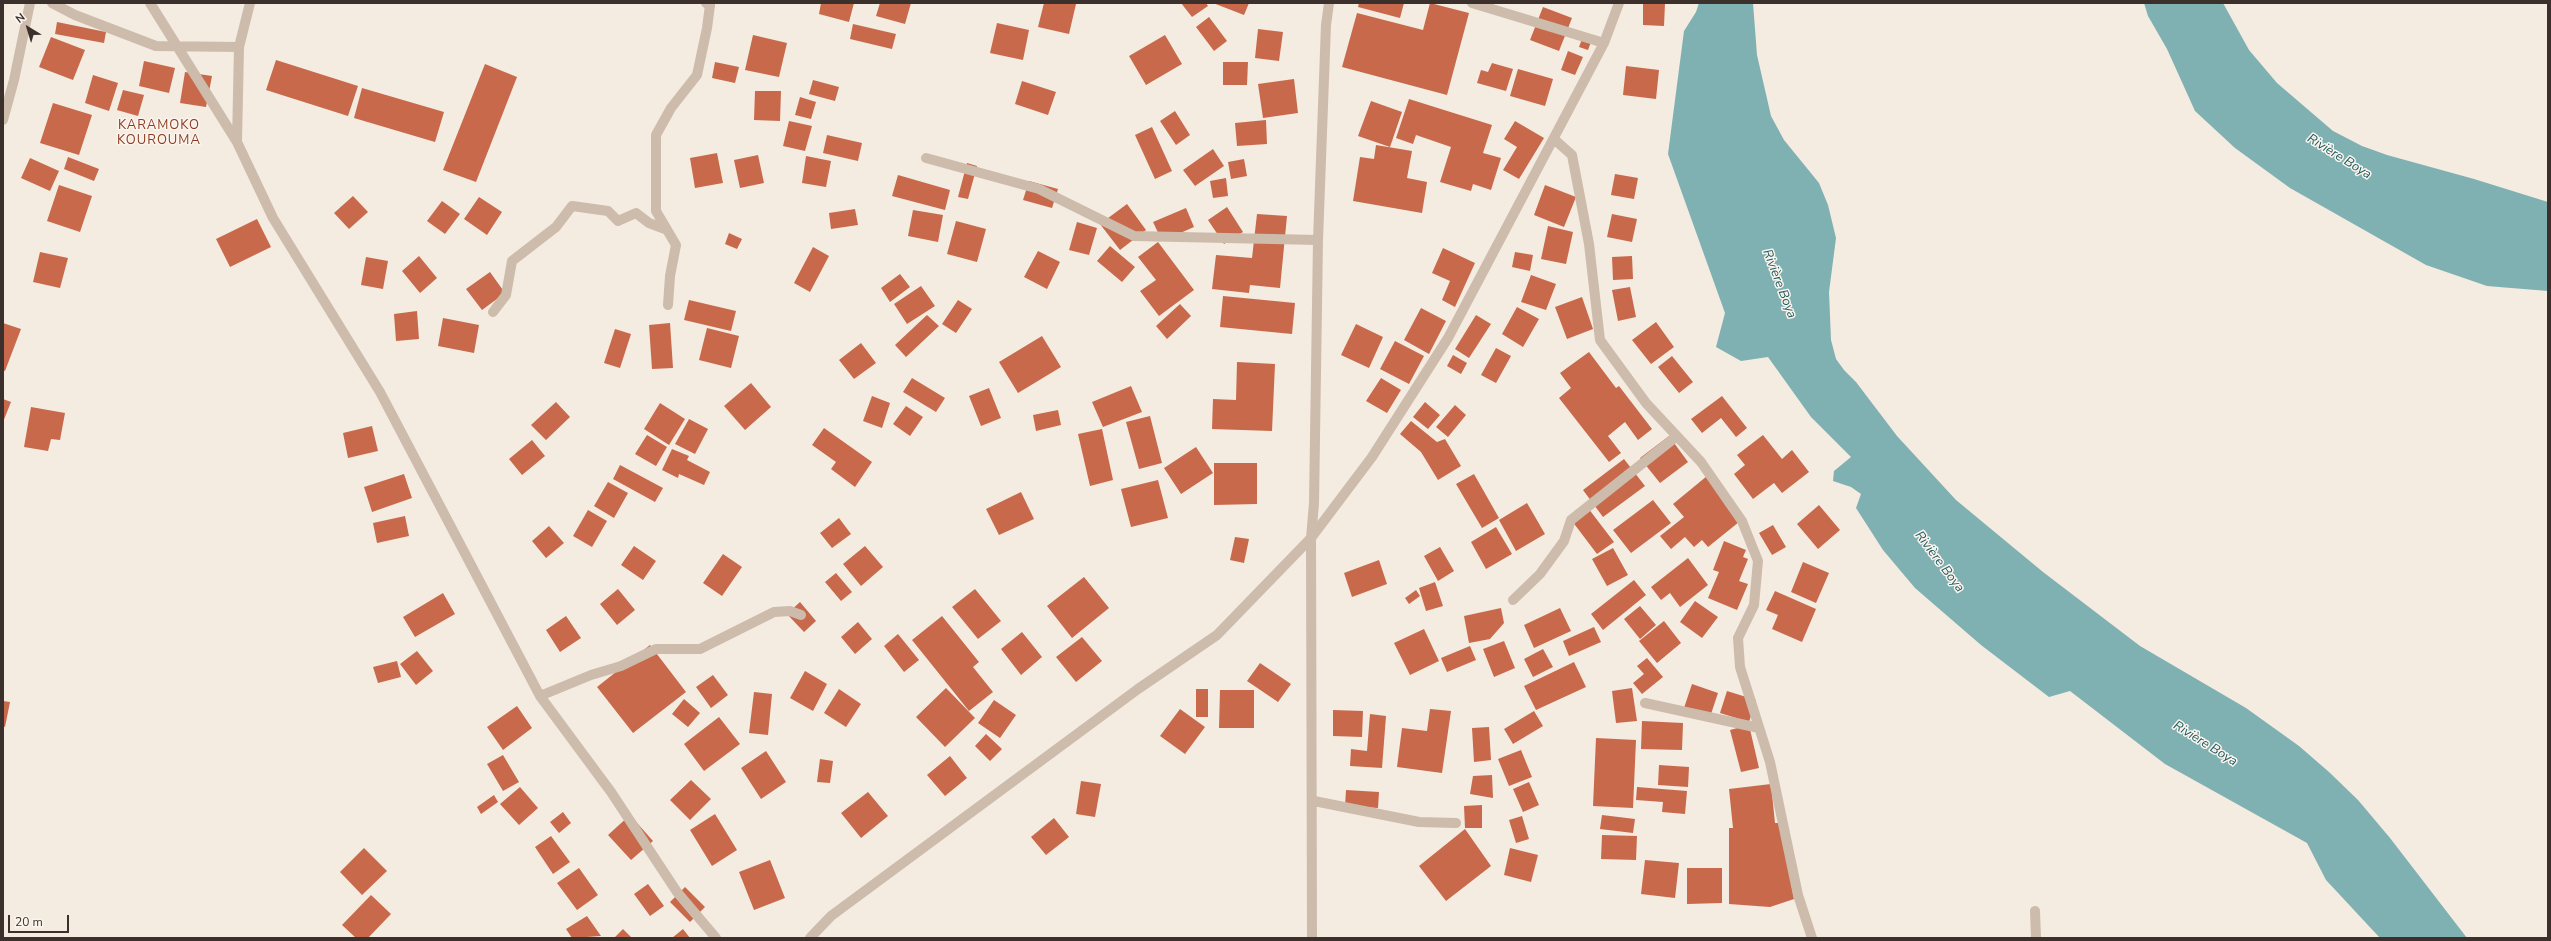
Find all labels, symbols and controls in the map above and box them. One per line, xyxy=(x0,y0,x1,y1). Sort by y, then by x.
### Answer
north arrow xyxy=(8,8,48,48)
text: N xyxy=(12,10,28,27)
district label: KARAMOKO KOUROUMA xyxy=(117,118,201,149)
water label: Rivière Boya xyxy=(2304,131,2374,183)
water label: Rivière Boya xyxy=(1759,247,1799,321)
water label: Rivière Boya xyxy=(1911,528,1967,596)
water label: Rivière Boya xyxy=(2170,718,2240,770)
scale bar xyxy=(10,907,71,933)
text: 20 m xyxy=(15,914,43,930)

